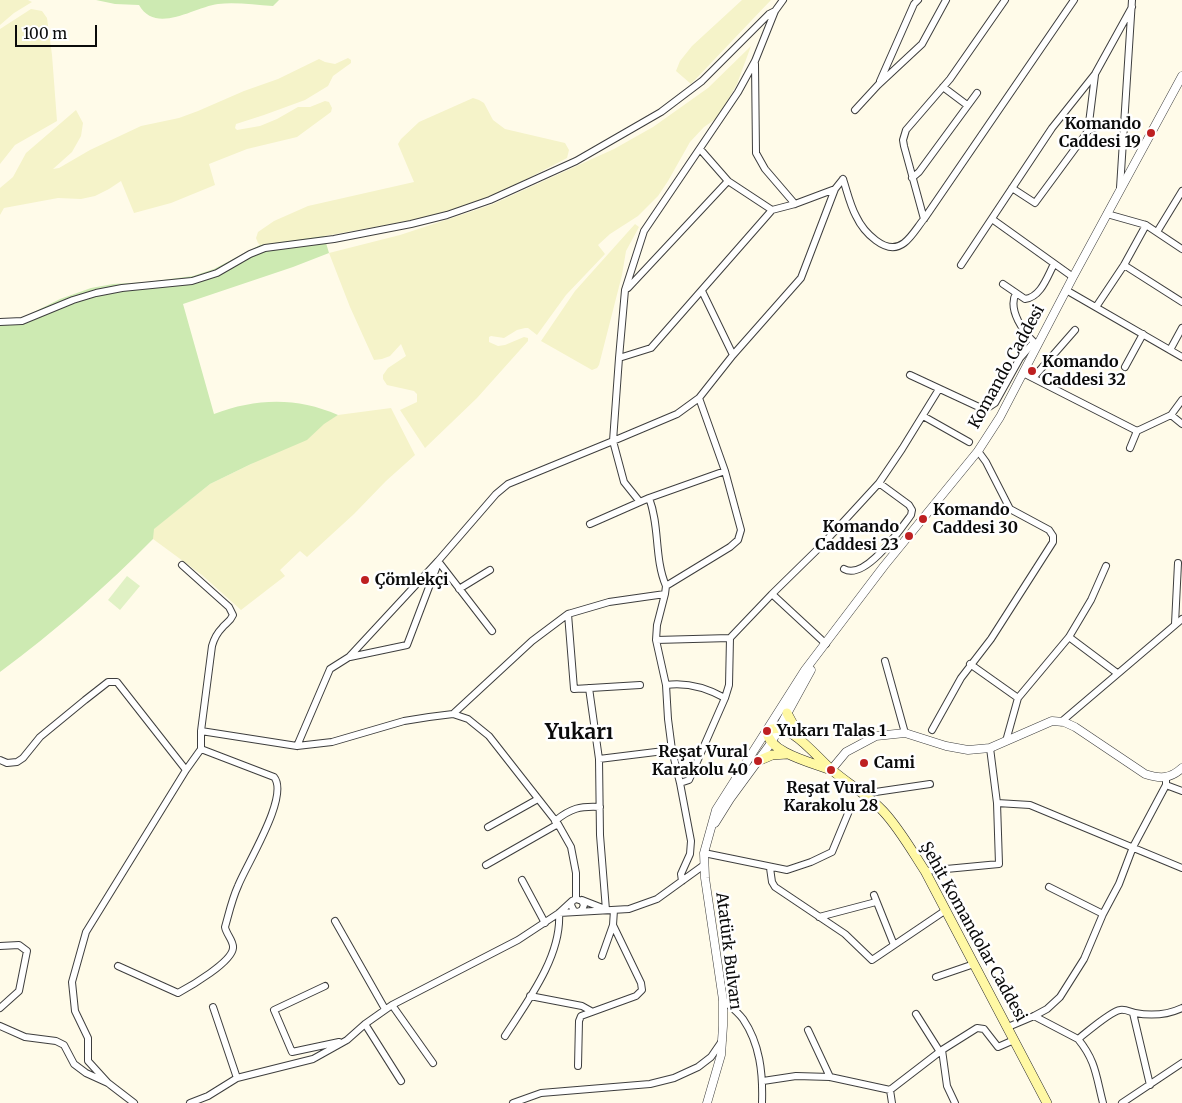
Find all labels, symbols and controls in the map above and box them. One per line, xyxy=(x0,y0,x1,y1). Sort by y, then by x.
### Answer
scale bar xyxy=(18,15,100,47)
text: 100 m xyxy=(23,24,67,43)
place label: Komando Caddesi 19 xyxy=(1059,114,1141,152)
marker: Komando Caddesi 19 xyxy=(1145,127,1157,139)
street label: Komando Caddesi xyxy=(965,302,1049,432)
place label: Komando Caddesi 32 xyxy=(1042,352,1126,390)
marker: Komando Caddesi 32 xyxy=(1026,365,1038,377)
place label: Komando Caddesi 30 xyxy=(933,500,1018,538)
marker: Komando Caddesi 30 xyxy=(917,513,929,525)
place label: Komando Caddesi 23 xyxy=(815,517,899,555)
marker: Komando Caddesi 23 xyxy=(903,530,915,542)
place label: Çömlekçi xyxy=(375,570,449,590)
marker: Çömlekçi xyxy=(359,574,371,586)
district label: Yukarı xyxy=(545,720,613,746)
place label: Yukarı Talas 1 xyxy=(777,721,887,741)
marker: Yukarı Talas 1 xyxy=(761,725,773,737)
place label: Reşat Vural Karakolu 40 xyxy=(652,742,748,780)
place label: Cami xyxy=(874,753,915,773)
marker: Reşat Vural Karakolu 40 xyxy=(752,755,764,767)
marker: Cami xyxy=(858,757,870,769)
marker: Reşat Vural Karakolu 28 xyxy=(825,764,837,776)
place label: Reşat Vural Karakolu 28 xyxy=(784,778,878,816)
street label: Şehit Komandolar Caddesi xyxy=(916,839,1030,1025)
street label: Atatürk Bulvarı xyxy=(711,891,745,1011)

